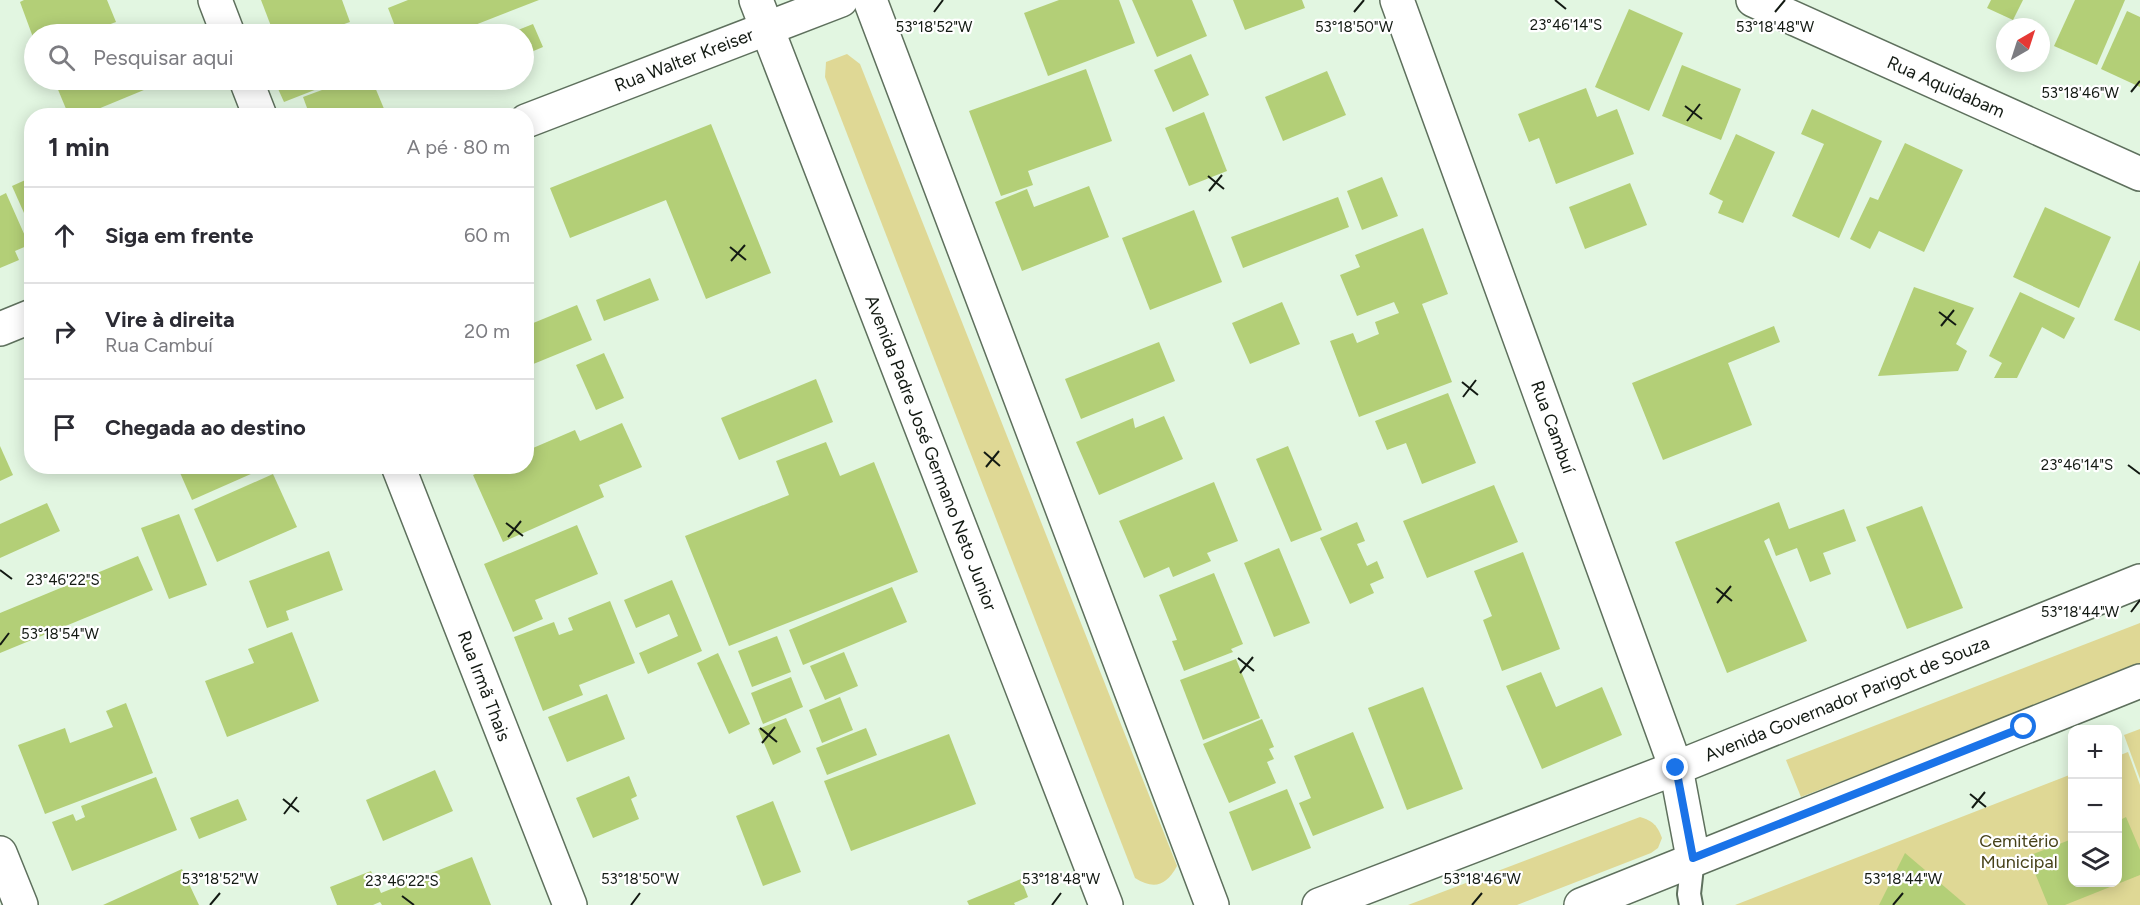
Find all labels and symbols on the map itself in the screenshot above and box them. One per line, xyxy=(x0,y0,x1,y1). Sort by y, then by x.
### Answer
text: 23°46'14"S xyxy=(1530,16,1602,34)
text: 53°18'52"W xyxy=(896,18,973,36)
text: 53°18'50"W xyxy=(1315,18,1394,36)
text: 53°18'48"W xyxy=(1736,18,1815,36)
north arrow xyxy=(1996,18,2050,72)
street label: Rua Walter Kreiser xyxy=(611,23,757,97)
street label: Rua Aquidabam xyxy=(1884,51,2008,123)
text: 53°18'46"W xyxy=(2041,84,2119,102)
street label: Avenida Padre José Germano Neto Junior xyxy=(860,292,1002,614)
street label: Rua Cambuí xyxy=(1526,378,1580,477)
text: 23°46'14"S xyxy=(2041,456,2113,474)
text: 23°46'22"S xyxy=(26,571,100,589)
text: 53°18'44"W xyxy=(2041,603,2120,621)
text: 53°18'54"W xyxy=(21,625,100,643)
street label: Rua Irmã Thais xyxy=(453,628,515,744)
street label: Avenida Governador Parigot de Souza xyxy=(1701,632,1993,766)
route start xyxy=(2010,713,2036,739)
route end xyxy=(1662,754,1688,780)
park label: Cemitério Municipal xyxy=(1979,830,2059,873)
text: 53°18'52"W xyxy=(182,870,259,888)
text: 53°18'50"W xyxy=(601,870,680,888)
text: 53°18'48"W xyxy=(1022,870,1101,888)
text: 53°18'46"W xyxy=(1443,870,1521,888)
text: 53°18'44"W xyxy=(1864,870,1943,888)
text: 23°46'22"S xyxy=(365,872,439,890)

